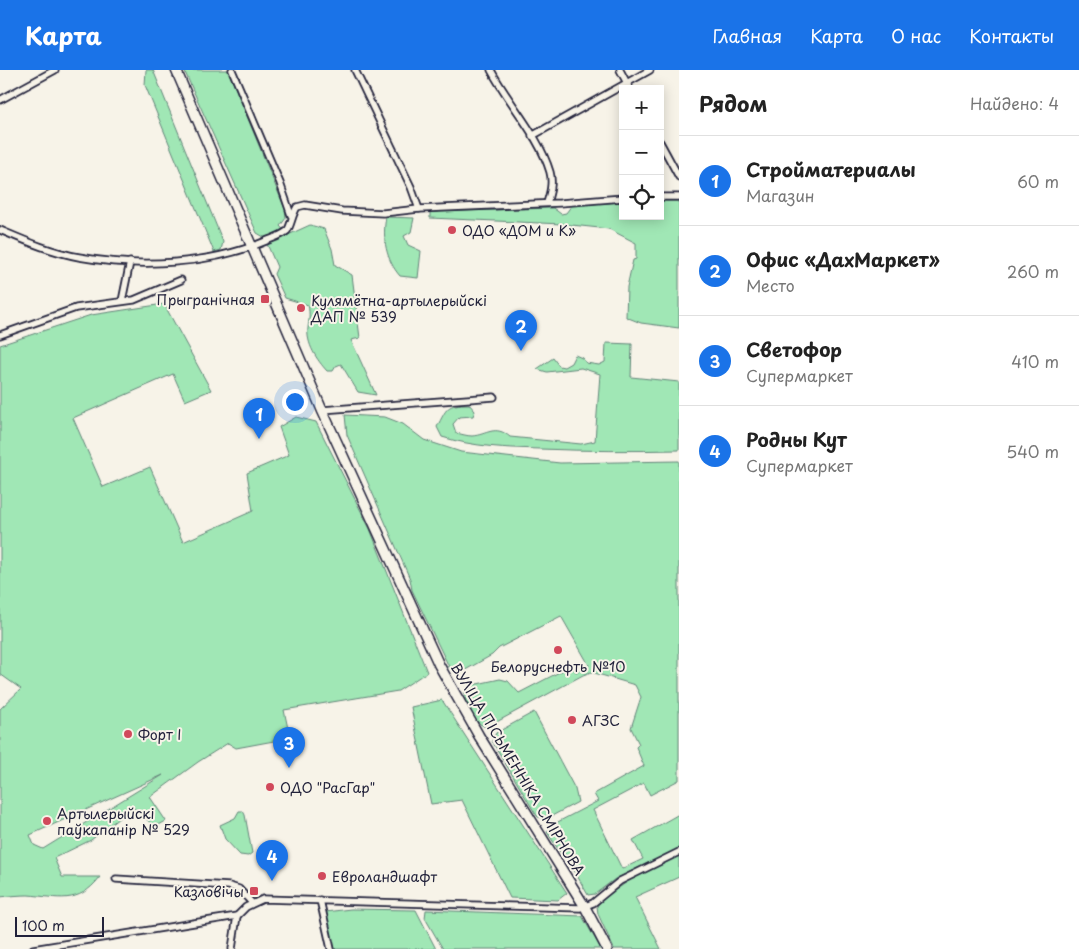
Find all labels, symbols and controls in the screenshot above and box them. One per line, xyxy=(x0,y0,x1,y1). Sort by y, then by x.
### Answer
text: Карта xyxy=(25,17,102,53)
text: Главная xyxy=(713,22,782,49)
text: Карта xyxy=(810,22,863,49)
text: О нас xyxy=(891,22,941,49)
text: Контакты xyxy=(969,22,1054,49)
map controls xyxy=(619,85,664,220)
button: + xyxy=(619,85,664,130)
text: Рядом xyxy=(699,87,767,119)
text: Найдено: 4 xyxy=(970,91,1059,115)
button: − xyxy=(619,130,664,175)
text: Стройматериалы xyxy=(746,155,916,183)
text: 1 xyxy=(711,169,719,193)
text: 60 m xyxy=(1017,169,1059,193)
button: locate xyxy=(619,175,664,220)
text: Магазин xyxy=(746,183,815,207)
place label: ОДО «ДОМ и К» xyxy=(462,220,576,241)
marker: ОДО «ДОМ и К» xyxy=(446,224,458,236)
text: Офис «ДахМаркет» xyxy=(746,245,940,273)
text: 2 xyxy=(709,259,721,283)
text: 260 m xyxy=(1007,259,1059,283)
text: Место xyxy=(746,273,795,297)
place label: Прыгранічная xyxy=(157,289,255,310)
place label: Кулямётна-артылерыйскі ДАП № 539 xyxy=(310,290,487,327)
marker: Прыгранічная xyxy=(259,293,271,305)
marker: Кулямётна-артылерыйскі ДАП № 539 xyxy=(295,302,307,314)
pin: 2 xyxy=(505,310,537,351)
text: Светофор xyxy=(746,335,842,363)
text: 3 xyxy=(710,349,720,373)
text: 410 m xyxy=(1011,349,1059,373)
text: Супермаркет xyxy=(746,363,853,387)
your location xyxy=(282,389,308,415)
pin: 1 xyxy=(243,398,275,439)
text: Родны Кут xyxy=(746,425,847,453)
text: 4 xyxy=(710,439,720,463)
text: 540 m xyxy=(1006,439,1059,463)
text: Супермаркет xyxy=(746,453,853,477)
marker: Белоруснефть №10 xyxy=(552,644,564,656)
place label: Белоруснефть №10 xyxy=(490,656,626,677)
street label: ВУЛІЦА ПІСЬМЕННІКА СМІРНОВА xyxy=(446,659,590,879)
place label: АГЗС xyxy=(582,710,620,731)
marker: АГЗС xyxy=(566,714,578,726)
place label: Форт I xyxy=(138,724,182,745)
pin: 3 xyxy=(273,727,305,768)
marker: Форт I xyxy=(122,728,134,740)
place label: ОДО "РасГар" xyxy=(280,777,375,798)
marker: ОДО "РасГар" xyxy=(264,781,276,793)
place label: Артылерыйскі паўкапанір № 529 xyxy=(57,803,190,840)
marker: Артылерыйскі паўкапанір № 529 xyxy=(41,815,53,827)
pin: 4 xyxy=(256,840,288,881)
place label: Евроландшафт xyxy=(332,866,438,887)
marker: Евроландшафт xyxy=(316,870,328,882)
place label: Казловічы xyxy=(174,881,244,902)
marker: Казловічы xyxy=(248,885,260,897)
scale bar xyxy=(15,914,104,937)
text: 100 m xyxy=(22,915,65,936)

